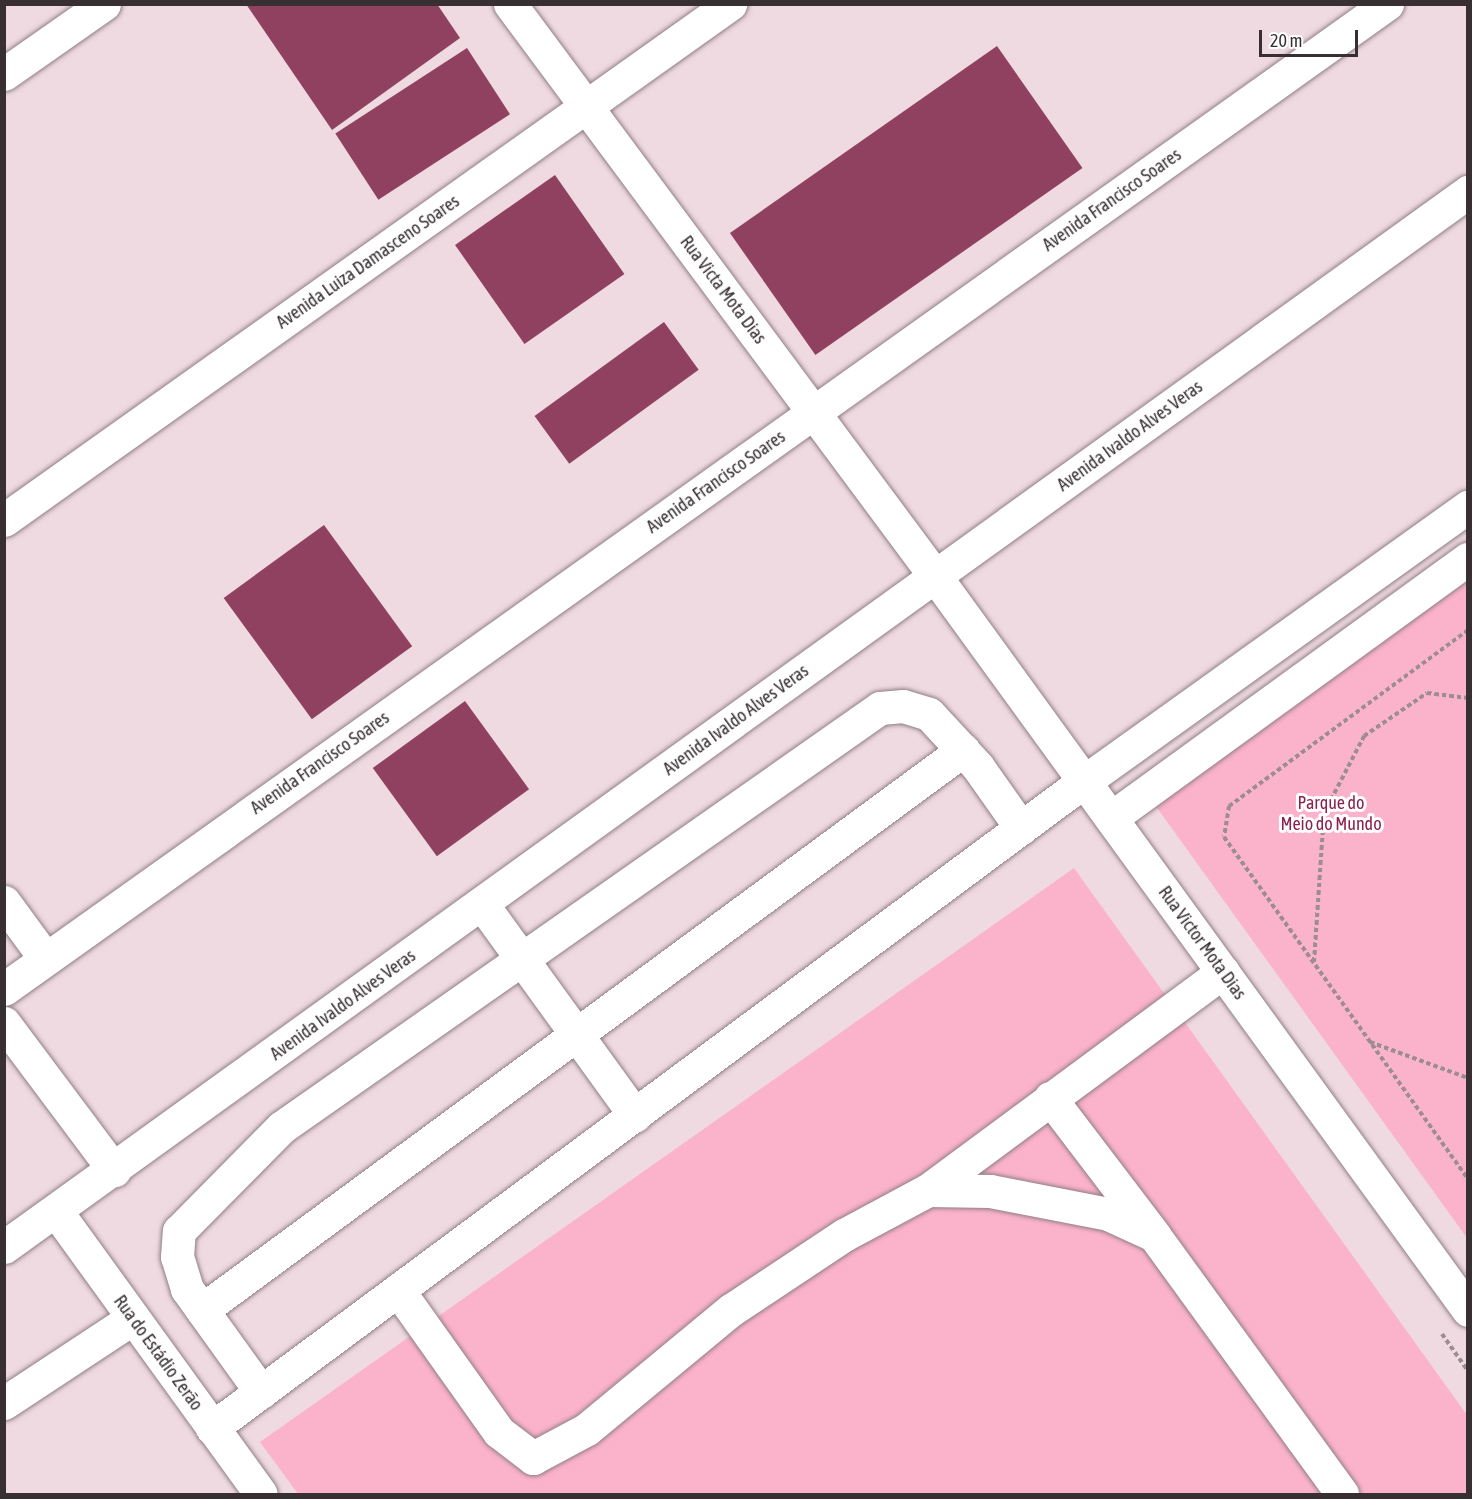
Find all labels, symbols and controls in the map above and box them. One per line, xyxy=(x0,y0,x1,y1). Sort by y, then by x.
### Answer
scale bar xyxy=(1262,18,1361,56)
text: 20 m xyxy=(1270,30,1302,51)
street label: Avenida Francisco Soares xyxy=(1038,144,1186,256)
street label: Avenida Luiza Damasceno Soares xyxy=(272,191,464,333)
street label: Rua Victa Mota Dias xyxy=(675,232,771,348)
street label: Avenida Ivaldo Alves Veras xyxy=(1053,376,1207,496)
street label: Avenida Francisco Soares xyxy=(642,426,790,538)
street label: Avenida Ivaldo Alves Veras xyxy=(659,660,813,780)
street label: Avenida Francisco Soares xyxy=(246,707,394,819)
park label: Parque do Meio do Mundo xyxy=(1280,793,1382,836)
street label: Rua Victor Mota Dias xyxy=(1154,882,1250,1004)
street label: Avenida Ivaldo Alves Veras xyxy=(266,945,420,1065)
street label: Rua do Estádio Zerão xyxy=(109,1291,207,1415)

